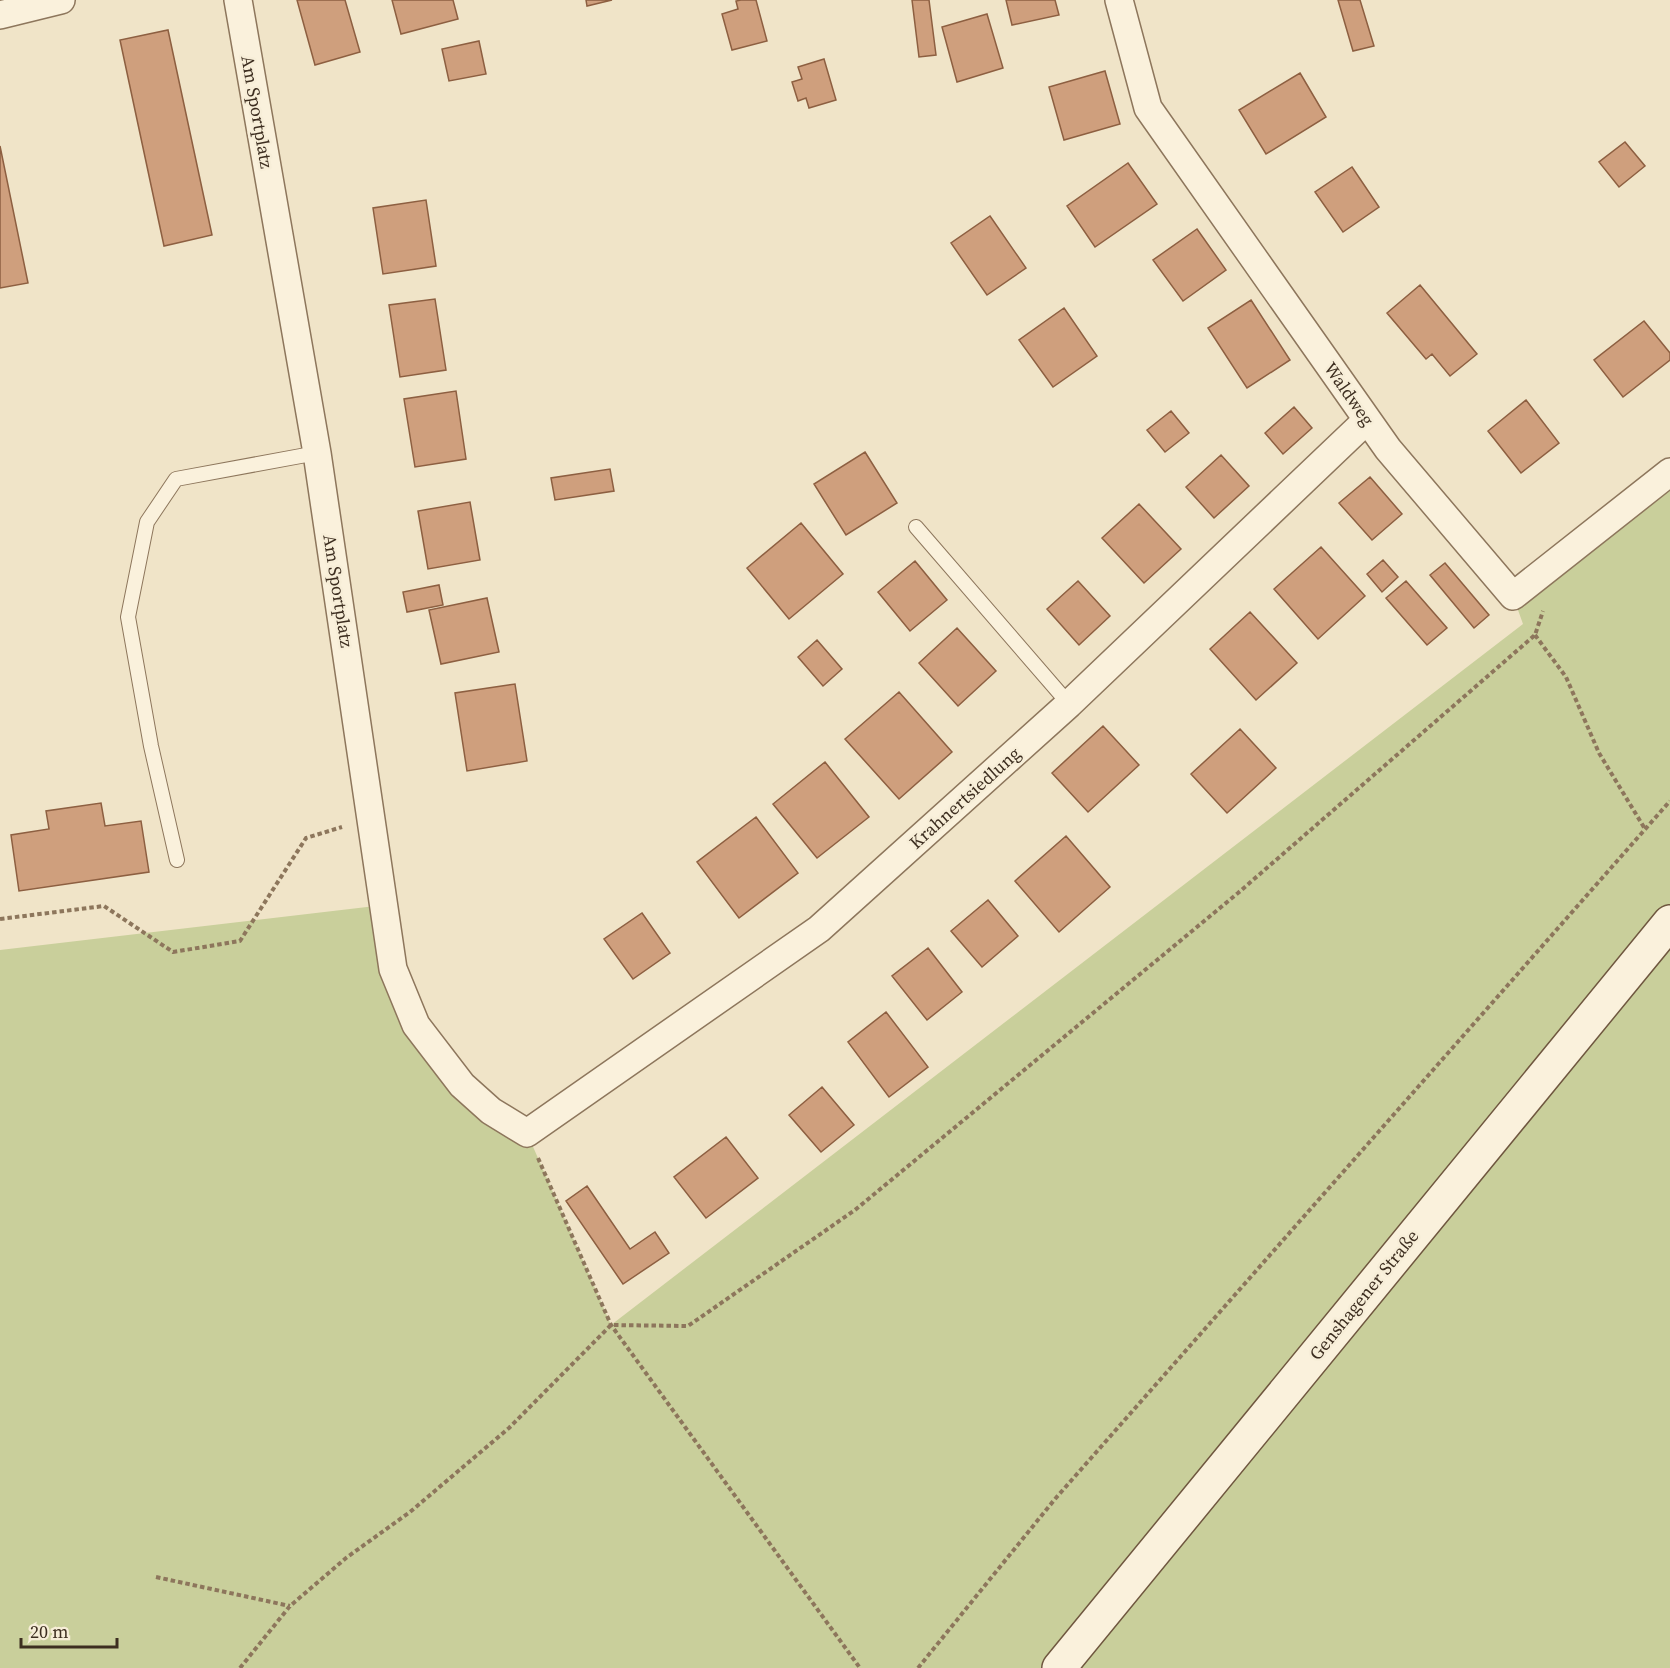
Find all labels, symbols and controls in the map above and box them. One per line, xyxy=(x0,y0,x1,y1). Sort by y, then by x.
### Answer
street label: Am Sportplatz xyxy=(235,53,280,170)
street label: Waldweg xyxy=(1318,357,1380,431)
street label: Am Sportplatz xyxy=(317,533,360,649)
street label: Krahnertsiedlung xyxy=(904,741,1026,854)
street label: Genshagener Straße xyxy=(1303,1224,1424,1365)
scale bar xyxy=(21,1611,117,1649)
text: 20 m xyxy=(30,1619,68,1644)

